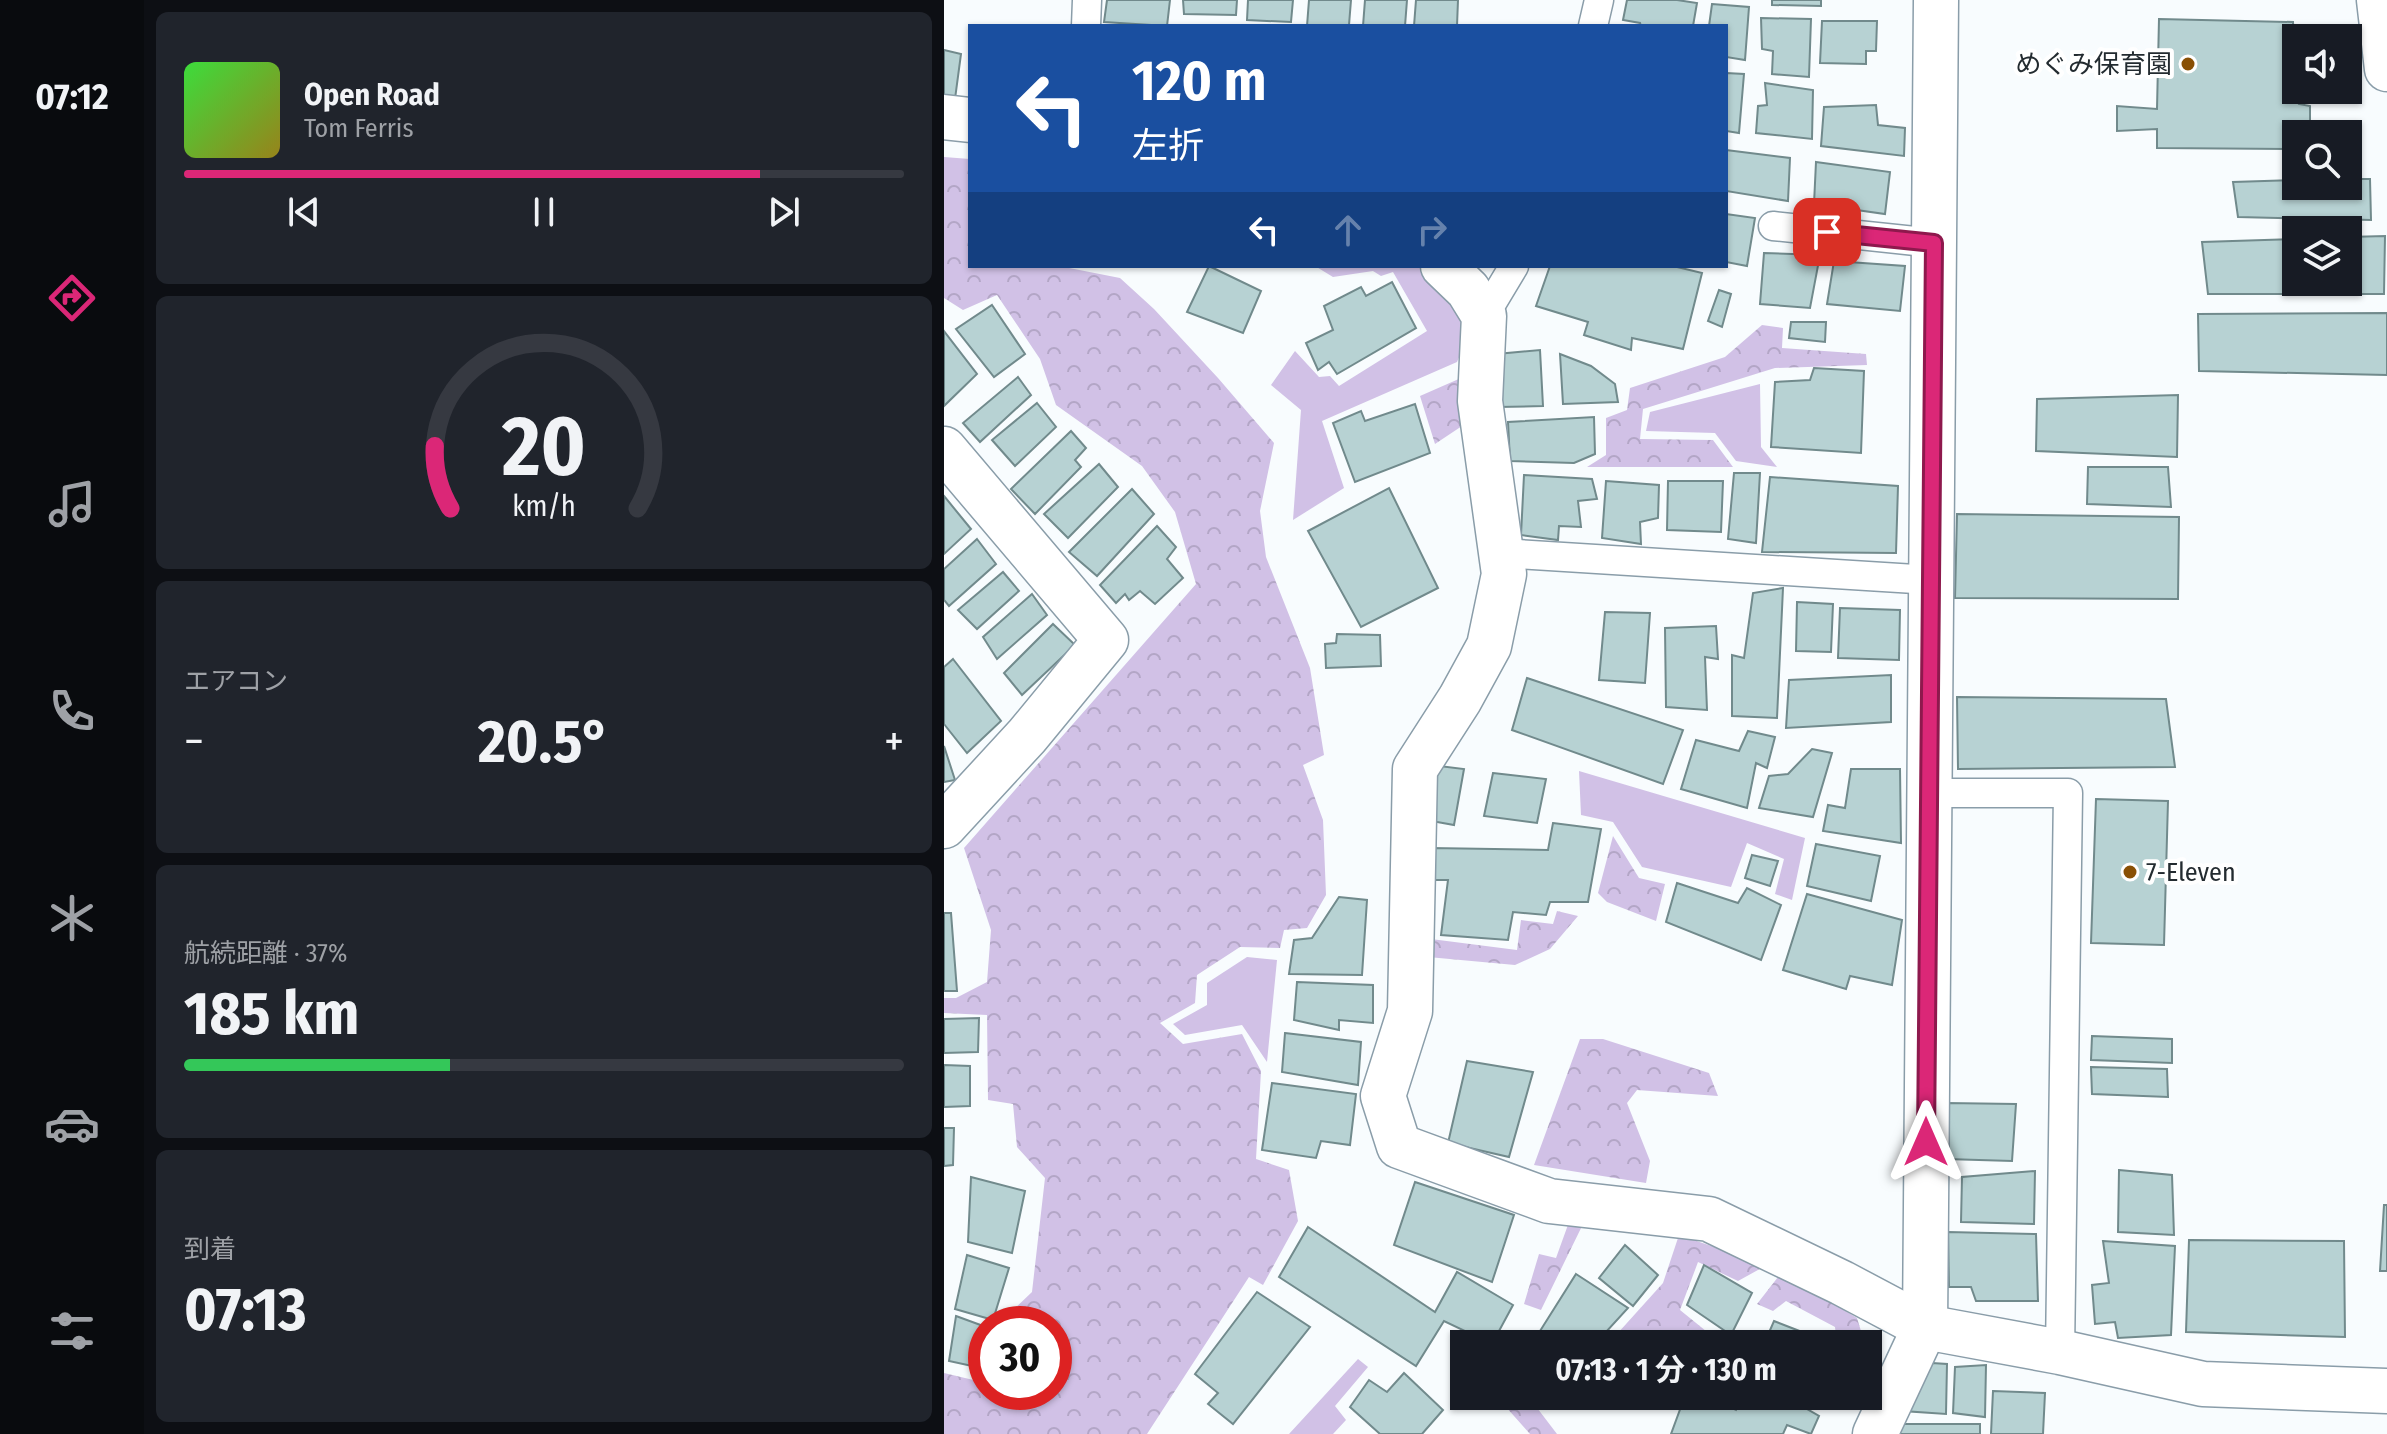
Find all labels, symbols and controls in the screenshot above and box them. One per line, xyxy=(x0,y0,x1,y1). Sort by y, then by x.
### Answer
map controls xyxy=(2282,24,2362,296)
button: sound xyxy=(2282,24,2362,104)
text: 120 m xyxy=(1132,48,1267,115)
place label: めぐみ保育園 xyxy=(2015,49,2172,80)
marker: めぐみ保育園 xyxy=(2179,55,2197,73)
icon: left xyxy=(1000,56,1104,160)
text: 07:12 xyxy=(35,75,109,119)
text: Open Road xyxy=(304,77,440,113)
text: Tom Ferris xyxy=(304,113,414,144)
button: search xyxy=(2282,120,2362,200)
text: 左折 xyxy=(1132,124,1204,168)
icon: previous xyxy=(282,190,326,234)
icon: pause xyxy=(522,190,566,234)
icon: next xyxy=(762,190,806,234)
pin xyxy=(1793,198,1861,266)
icon: left xyxy=(1242,208,1286,252)
icon: ahead xyxy=(1326,208,1370,252)
icon: right xyxy=(1410,208,1454,252)
icon: arrive xyxy=(1805,210,1849,254)
button: layers xyxy=(2282,216,2362,296)
icon: directions xyxy=(44,270,100,326)
text: 20 xyxy=(501,396,586,496)
icon: music xyxy=(44,476,100,532)
text: km/h xyxy=(512,489,576,524)
text: エアコン xyxy=(184,666,288,697)
icon: phone xyxy=(44,683,100,739)
text: 20.5° xyxy=(478,706,610,778)
text: − xyxy=(184,715,204,768)
text: + xyxy=(884,715,904,768)
place label: 7-Eleven xyxy=(2146,857,2236,888)
marker: 7-Eleven xyxy=(2121,863,2139,881)
icon: climate xyxy=(44,890,100,946)
text: 航続距離 · 37% xyxy=(184,938,348,969)
text: 185 km xyxy=(184,978,359,1050)
icon: car xyxy=(44,1096,100,1152)
position arrow xyxy=(1884,1100,1968,1184)
text: 到着 xyxy=(184,1234,236,1265)
text: 07:13 xyxy=(184,1274,307,1346)
icon: filters xyxy=(44,1303,100,1359)
speed limit sign: 30 xyxy=(968,1306,1072,1410)
text: 07:13 · 1 分 · 130 m xyxy=(1555,1352,1777,1388)

